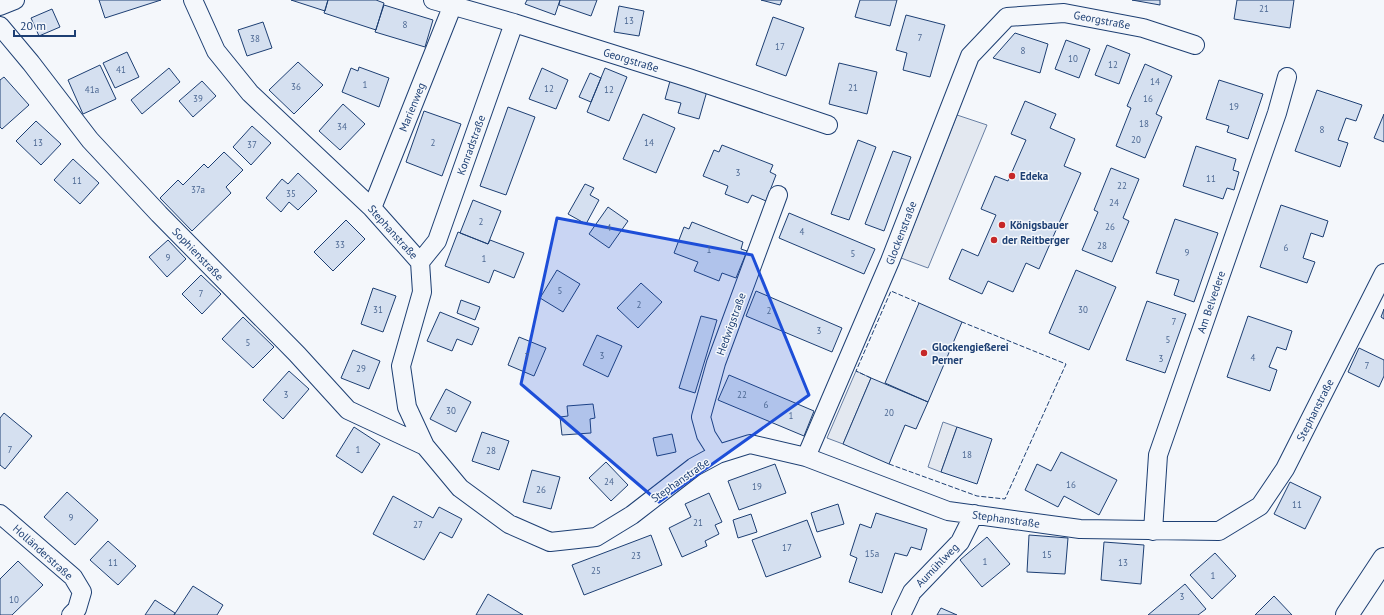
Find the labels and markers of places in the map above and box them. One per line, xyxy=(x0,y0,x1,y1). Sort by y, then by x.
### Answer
place label: Edeka xyxy=(1020,169,1048,183)
marker: Edeka xyxy=(1007,171,1017,181)
place label: Königsbauer xyxy=(1010,218,1069,232)
marker: Königsbauer xyxy=(997,220,1007,230)
place label: der Reitberger xyxy=(1002,233,1069,247)
marker: der Reitberger xyxy=(989,235,999,245)
place label: Glockengießerei Perner xyxy=(932,340,1009,367)
marker: Glockengießerei Perner xyxy=(919,348,929,358)

